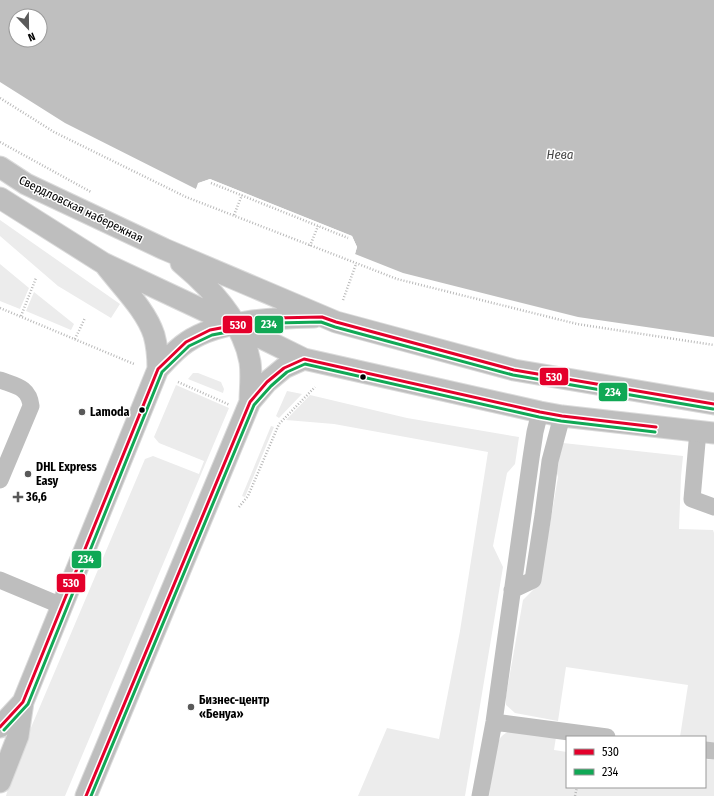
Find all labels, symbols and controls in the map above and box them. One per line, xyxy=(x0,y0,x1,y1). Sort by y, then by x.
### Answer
north arrow xyxy=(8,8,48,48)
text: N xyxy=(26,30,37,44)
water label: Нева xyxy=(547,147,574,162)
street label: Свердловская набережная xyxy=(17,173,145,245)
line badge: 530 xyxy=(222,315,253,334)
line badge: 234 xyxy=(254,315,284,334)
text: 234 xyxy=(260,318,277,331)
text: 530 xyxy=(230,319,246,332)
line badge: 530 xyxy=(539,367,569,386)
text: 530 xyxy=(546,371,562,384)
unlabelled marker xyxy=(358,372,368,382)
line badge: 234 xyxy=(598,382,628,402)
text: 234 xyxy=(604,386,621,399)
place label: Lamoda xyxy=(90,405,130,419)
unlabelled marker xyxy=(137,405,147,415)
marker: Lamoda xyxy=(77,407,87,417)
place label: DHL Express Easy xyxy=(36,460,98,488)
marker: DHL Express Easy xyxy=(23,469,33,479)
place label: 36,6 xyxy=(25,490,47,504)
marker: 36,6 xyxy=(13,492,23,502)
line badge: 234 xyxy=(71,550,102,569)
text: 234 xyxy=(77,553,94,566)
line badge: 530 xyxy=(56,573,86,593)
text: 530 xyxy=(63,577,79,590)
place label: Бизнес-центр «Бенуа» xyxy=(199,693,270,721)
marker: Бизнес-центр «Бенуа» xyxy=(186,702,196,712)
legend xyxy=(566,736,706,788)
text: 530 xyxy=(602,745,619,759)
text: 234 xyxy=(602,765,619,779)

